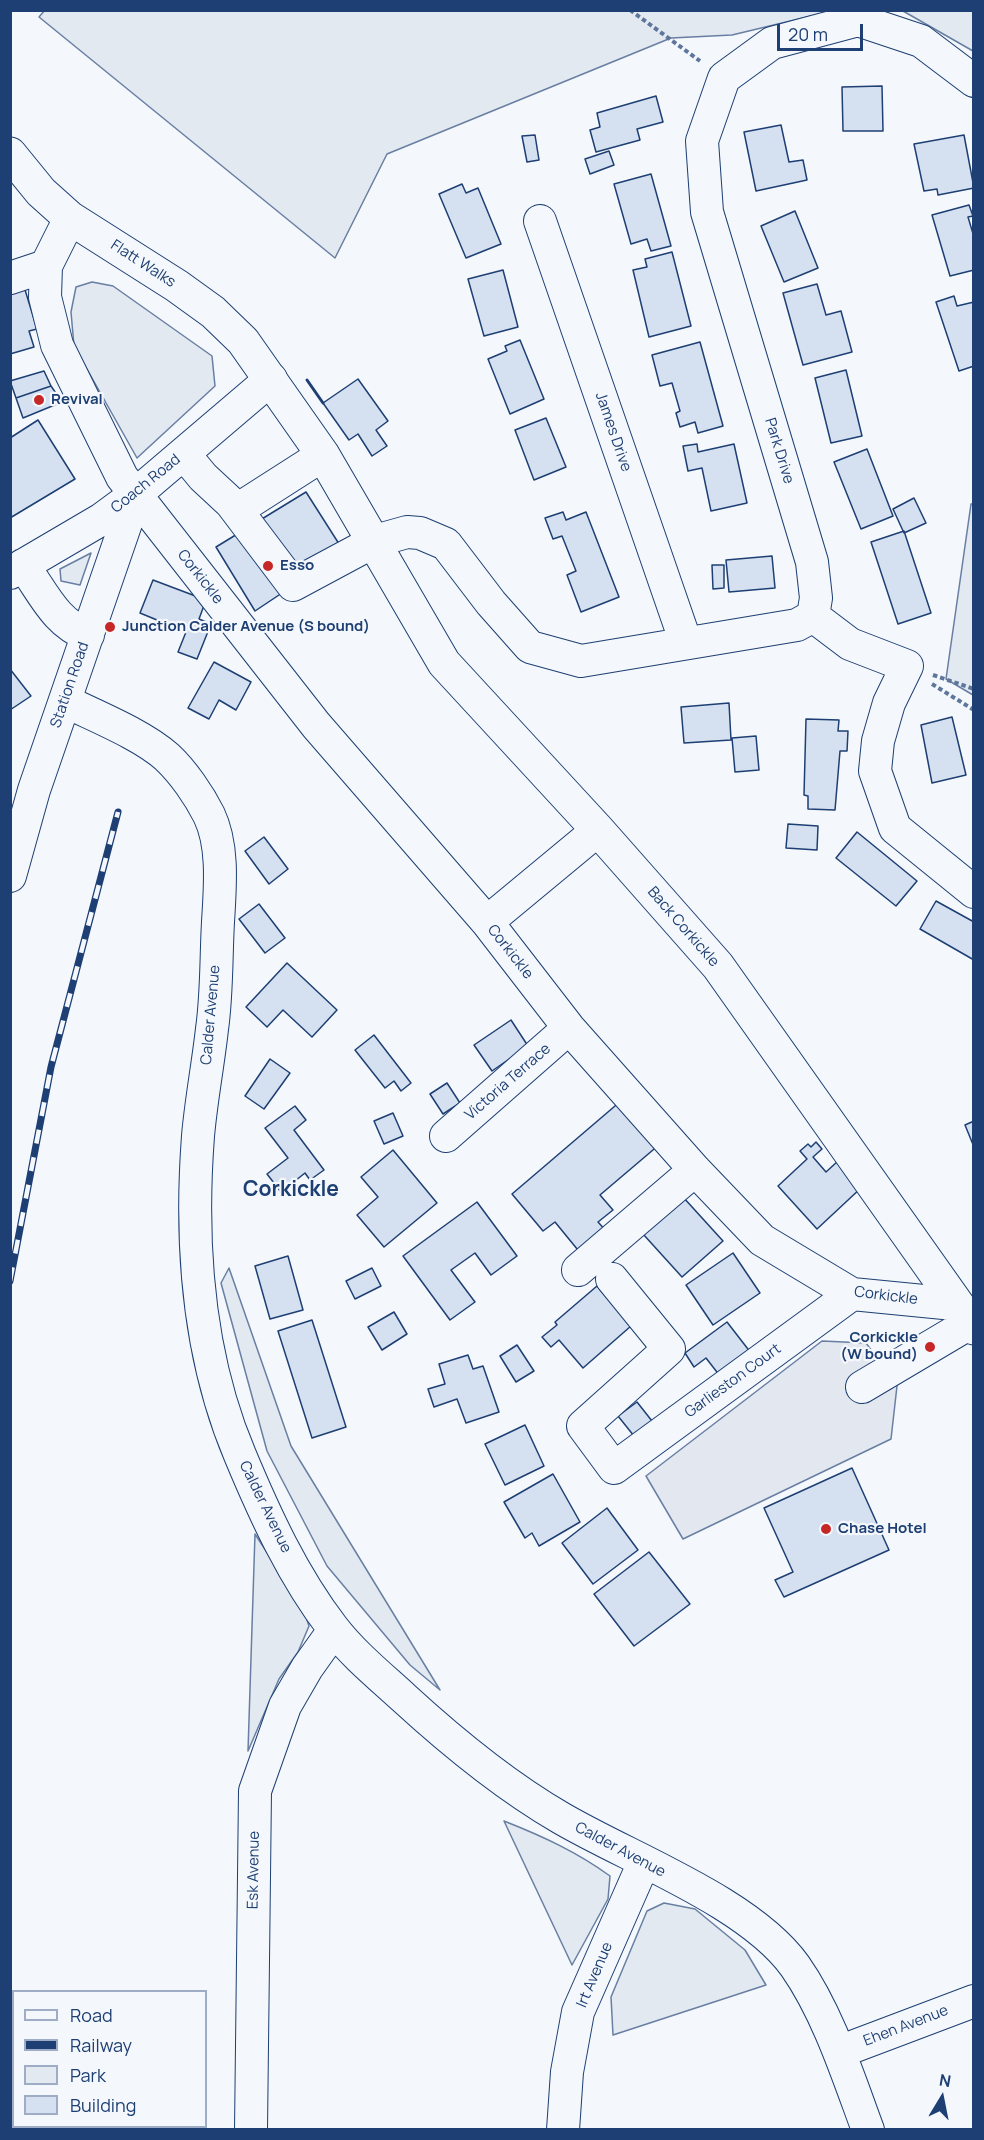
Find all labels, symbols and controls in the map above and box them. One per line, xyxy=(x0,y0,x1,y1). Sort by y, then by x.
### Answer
scale bar xyxy=(780,12,866,50)
text: 20 m xyxy=(788,22,828,46)
street label: Flatt Walks xyxy=(107,236,179,292)
street label: James Drive xyxy=(591,390,635,474)
place label: Revival xyxy=(51,391,103,409)
marker: Revival xyxy=(32,393,46,407)
street label: Park Drive xyxy=(760,416,798,486)
street label: Coach Road xyxy=(108,451,184,517)
street label: Corkickle xyxy=(173,546,227,608)
place label: Esso xyxy=(280,557,314,575)
marker: Esso xyxy=(261,559,275,573)
place label: Junction Calder Avenue (S bound) xyxy=(122,618,370,636)
marker: Junction Calder Avenue (S bound) xyxy=(103,620,117,634)
street label: Station Road xyxy=(47,640,93,730)
street label: Back Corkickle xyxy=(643,883,723,971)
street label: Corkickle xyxy=(483,921,537,983)
street label: Calder Avenue xyxy=(198,964,224,1066)
street label: Victoria Terrace xyxy=(461,1040,555,1124)
district label: Corkickle xyxy=(243,1177,339,1203)
street label: Corkickle xyxy=(853,1283,919,1309)
place label: Corkickle (W bound) xyxy=(840,1329,918,1364)
street label: Garlieston Court xyxy=(681,1340,785,1422)
marker: Corkickle (W bound) xyxy=(923,1340,937,1354)
street label: Calder Avenue xyxy=(235,1458,295,1556)
place label: Chase Hotel xyxy=(838,1520,927,1538)
marker: Chase Hotel xyxy=(819,1522,833,1536)
street label: Calder Avenue xyxy=(572,1819,668,1881)
street label: Esk Avenue xyxy=(244,1831,264,1909)
street label: Irt Avenue xyxy=(573,1940,617,2010)
legend xyxy=(12,1990,207,2128)
street label: Ehen Avenue xyxy=(861,2002,951,2050)
text: Road xyxy=(70,2003,113,2027)
text: Railway xyxy=(70,2033,132,2057)
text: Park xyxy=(70,2063,106,2087)
north arrow xyxy=(912,2068,972,2128)
text: N xyxy=(938,2068,953,2092)
text: Building xyxy=(70,2093,136,2117)

